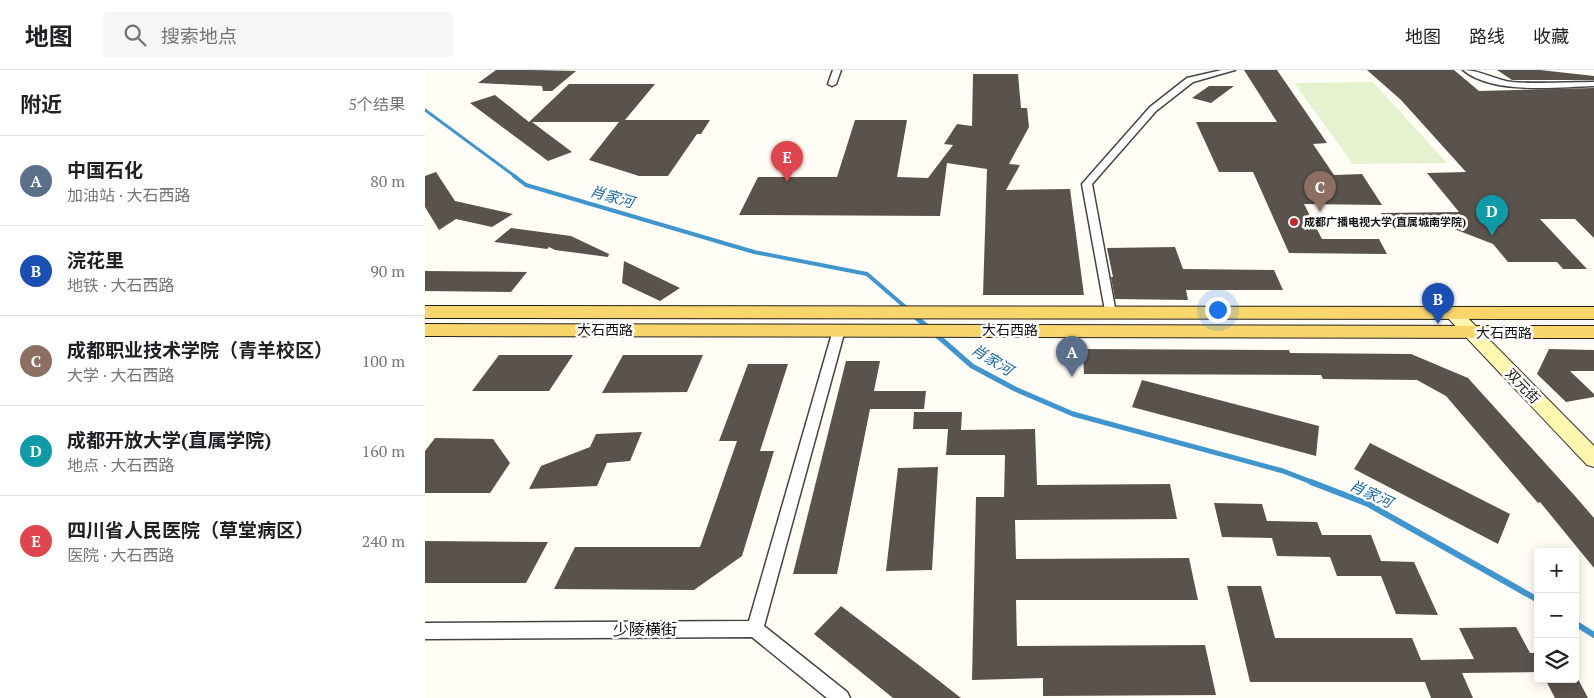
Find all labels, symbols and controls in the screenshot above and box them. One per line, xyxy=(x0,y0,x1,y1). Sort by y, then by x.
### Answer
search box xyxy=(103,12,453,57)
text: 地图 xyxy=(25,20,73,52)
icon: search xyxy=(121,21,149,49)
text: 搜索地点 xyxy=(161,23,237,48)
text: 地图 xyxy=(1405,24,1441,48)
text: 路线 xyxy=(1469,24,1505,48)
text: 收藏 xyxy=(1533,24,1569,48)
text: 附近 xyxy=(20,90,62,118)
text: 5个结果 xyxy=(348,93,405,115)
pin: E xyxy=(771,141,803,182)
text: 中国石化 xyxy=(67,157,143,182)
text: A xyxy=(30,170,42,192)
text: 80 m xyxy=(370,170,405,192)
pin: C xyxy=(1304,171,1336,212)
water label: 肖家河 xyxy=(588,180,640,213)
text: 加油站 · 大石西路 xyxy=(67,184,191,206)
pin: D xyxy=(1476,195,1508,236)
place label: 成都广播电视大学(直属城南学院) xyxy=(1304,215,1466,229)
marker: 成都广播电视大学(直属城南学院) xyxy=(1288,216,1300,228)
text: 浣花里 xyxy=(67,247,124,272)
text: B xyxy=(31,260,41,282)
text: 90 m xyxy=(370,260,405,282)
text: 地铁 · 大石西路 xyxy=(67,274,175,296)
pin: B xyxy=(1422,283,1454,324)
your location xyxy=(1205,297,1231,323)
street label: 大石西路 xyxy=(577,320,633,339)
street label: 大石西路 xyxy=(982,320,1038,339)
street label: 大石西路 xyxy=(1476,323,1532,342)
pin: A xyxy=(1056,336,1088,377)
text: 成都职业技术学院（青羊校区） xyxy=(67,337,333,362)
water label: 肖家河 xyxy=(968,339,1019,381)
text: C xyxy=(31,350,41,372)
text: 100 m xyxy=(362,350,405,372)
text: 大学 · 大石西路 xyxy=(67,364,175,386)
street label: 双元街 xyxy=(1502,364,1545,407)
text: 成都开放大学(直属学院) xyxy=(67,427,271,452)
text: D xyxy=(30,440,42,462)
text: 160 m xyxy=(362,440,405,462)
text: 地点 · 大石西路 xyxy=(67,454,175,476)
water label: 肖家河 xyxy=(1347,475,1399,513)
text: 四川省人民医院（草堂病区） xyxy=(67,517,314,542)
text: E xyxy=(31,530,41,552)
text: 240 m xyxy=(362,530,405,552)
text: 医院 · 大石西路 xyxy=(67,544,175,566)
map controls xyxy=(1534,548,1579,683)
button: + xyxy=(1534,548,1579,593)
button: − xyxy=(1534,593,1579,638)
street label: 少陵横街 xyxy=(613,618,677,640)
button: layers xyxy=(1534,638,1579,683)

